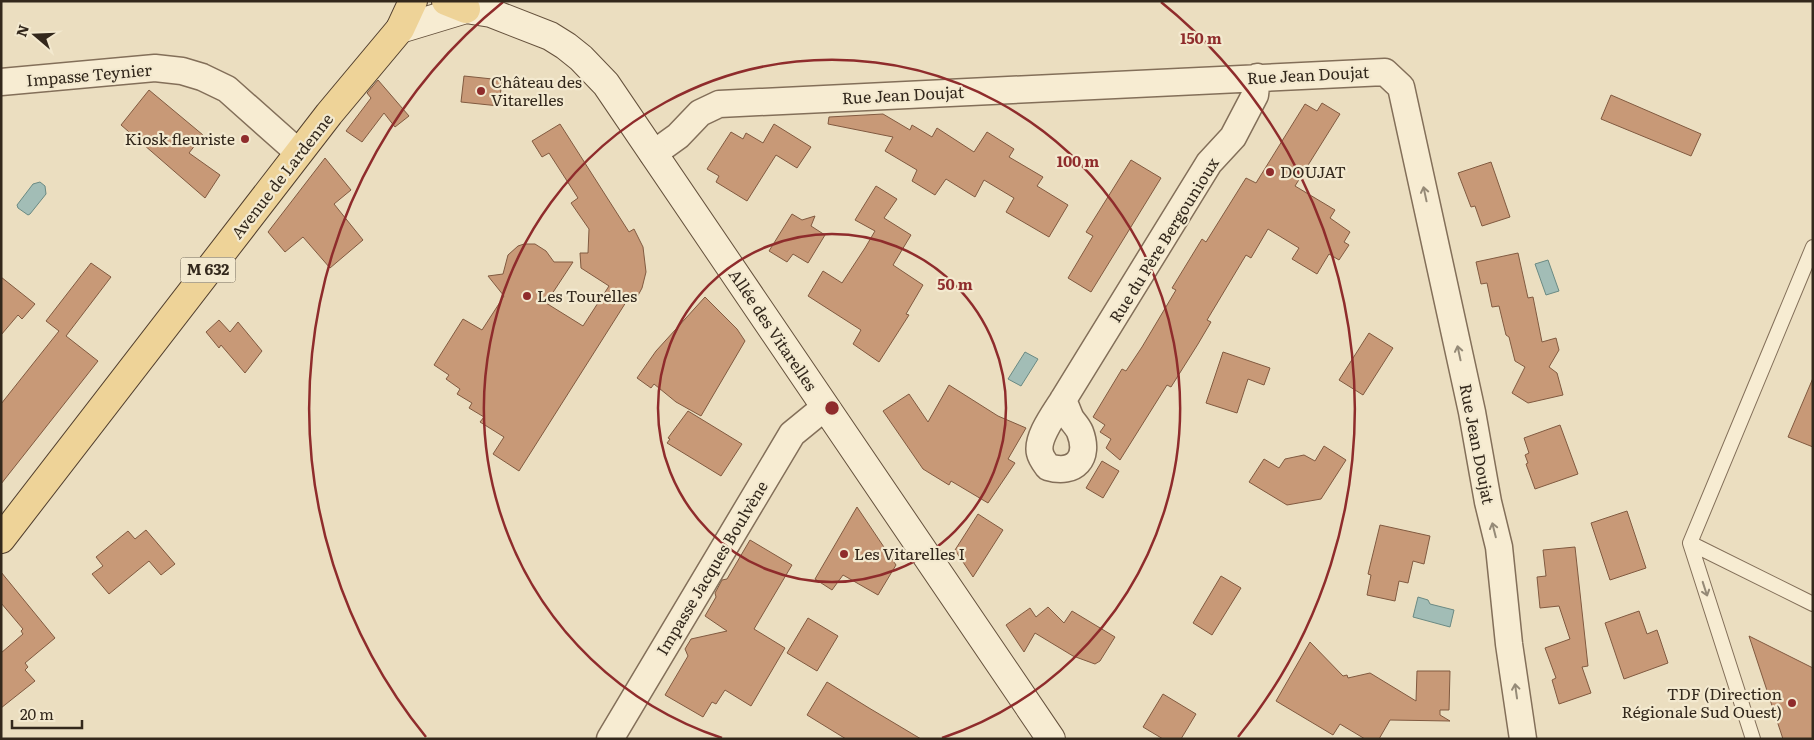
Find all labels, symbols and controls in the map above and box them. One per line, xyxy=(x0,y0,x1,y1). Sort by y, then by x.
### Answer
north arrow xyxy=(10,10,60,60)
text: N xyxy=(10,21,33,39)
text: 150 m xyxy=(1180,26,1222,49)
street label: Impasse Teynier xyxy=(25,57,153,91)
street label: Rue Jean Doujat xyxy=(1246,59,1370,89)
place label: Château des Vitarelles xyxy=(491,69,582,111)
street label: Rue Jean Doujat xyxy=(841,79,965,109)
marker: Château des Vitarelles xyxy=(475,85,487,97)
street label: Avenue de Lardenne xyxy=(224,107,338,243)
place label: Kiosk fleuriste xyxy=(125,126,235,150)
marker: Kiosk fleuriste xyxy=(239,133,251,145)
text: 100 m xyxy=(1057,149,1099,172)
street label: Rue du Père Bergounioux xyxy=(1102,151,1224,327)
place label: DOUJAT xyxy=(1280,159,1346,183)
marker: DOUJAT xyxy=(1264,166,1276,178)
one-way arrow xyxy=(1420,187,1429,203)
road number: M 632 xyxy=(180,258,236,282)
street label: Allée des Vitarelles xyxy=(724,264,824,395)
text: 50 m xyxy=(937,272,973,295)
place label: Les Tourelles xyxy=(537,283,637,307)
marker: Les Tourelles xyxy=(521,290,533,302)
one-way arrow xyxy=(1454,345,1464,361)
street label: Rue Jean Doujat xyxy=(1455,381,1502,507)
centre of rings xyxy=(823,399,841,417)
street label: Impasse Jacques Boulvène xyxy=(649,476,773,659)
one-way arrow xyxy=(1489,522,1498,538)
place label: Les Vitarelles I xyxy=(854,541,965,565)
marker: Les Vitarelles I xyxy=(838,548,850,560)
one-way arrow xyxy=(1700,581,1710,597)
place label: TDF (Direction Régionale Sud Ouest) xyxy=(1621,681,1782,723)
one-way arrow xyxy=(1510,683,1520,699)
marker: TDF (Direction Régionale Sud Ouest) xyxy=(1786,697,1798,709)
scale bar xyxy=(12,698,82,730)
text: 20 m xyxy=(20,702,54,725)

